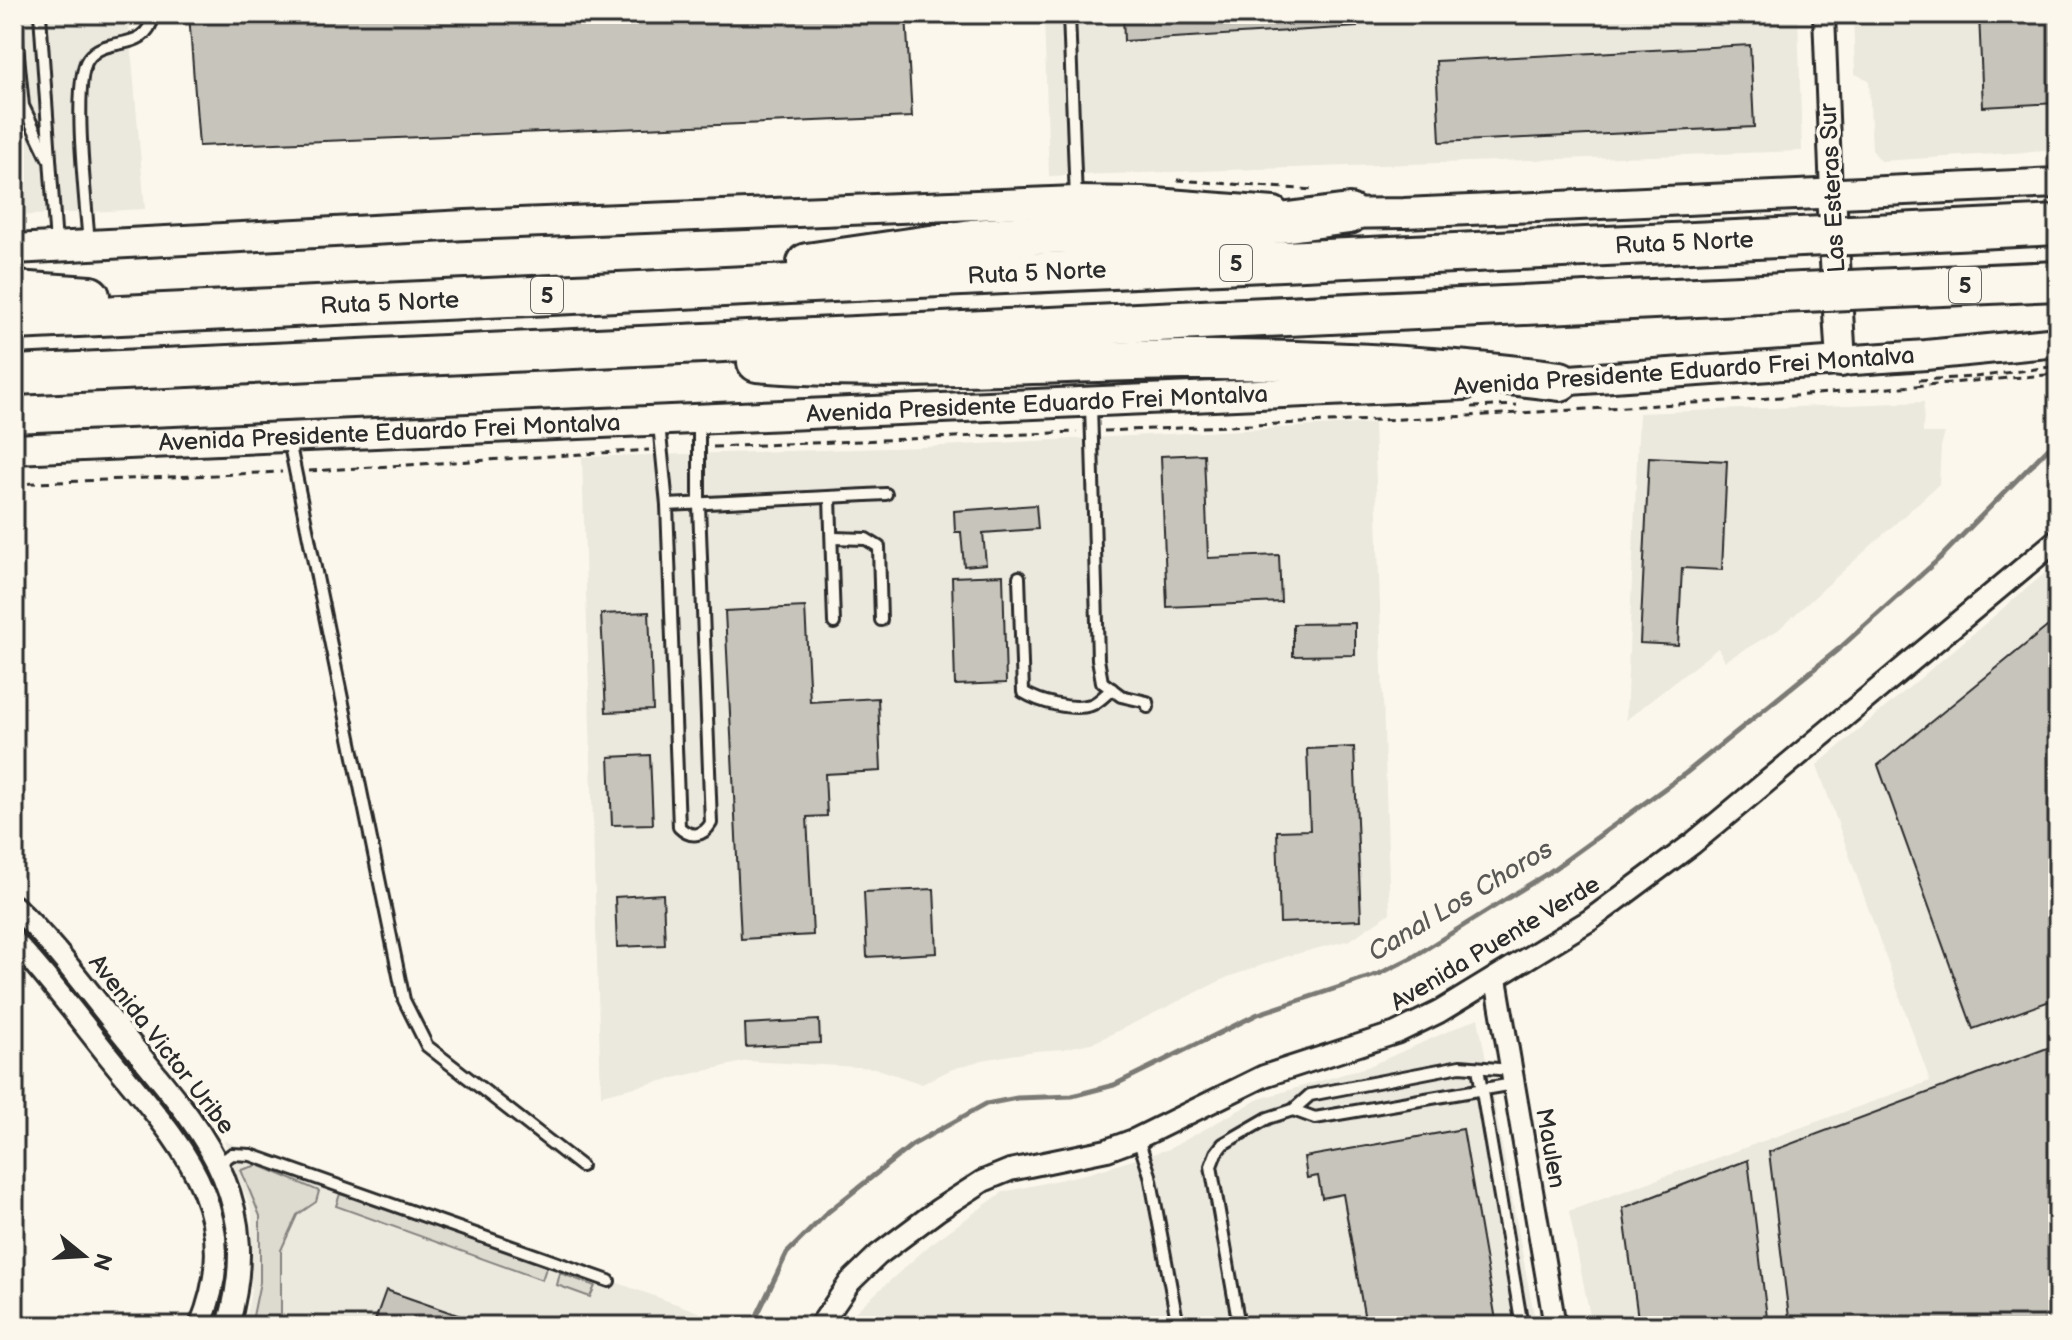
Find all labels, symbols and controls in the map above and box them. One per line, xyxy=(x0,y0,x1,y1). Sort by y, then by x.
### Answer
street label: Las Esteras Sur xyxy=(1814,102,1851,274)
street label: Ruta 5 Norte xyxy=(1614,225,1754,261)
road number: 5 xyxy=(1220,245,1252,281)
street label: Ruta 5 Norte xyxy=(967,255,1107,291)
road number: 5 xyxy=(1949,267,1981,303)
road number: 5 xyxy=(531,277,563,313)
street label: Ruta 5 Norte xyxy=(320,285,460,321)
street label: Avenida Presidente Eduardo Frei Montalva xyxy=(1453,341,1916,402)
street label: Avenida Presidente Eduardo Frei Montalva xyxy=(805,380,1269,429)
street label: Avenida Presidente Eduardo Frei Montalva xyxy=(158,408,621,458)
water label: Canal Los Choros xyxy=(1363,834,1559,969)
street label: Avenida Puente Verde xyxy=(1385,870,1605,1017)
street label: Avenida Victor Uribe xyxy=(82,949,241,1140)
street label: Maulen xyxy=(1529,1106,1572,1190)
north arrow xyxy=(44,1216,124,1296)
text: N xyxy=(86,1250,117,1274)

